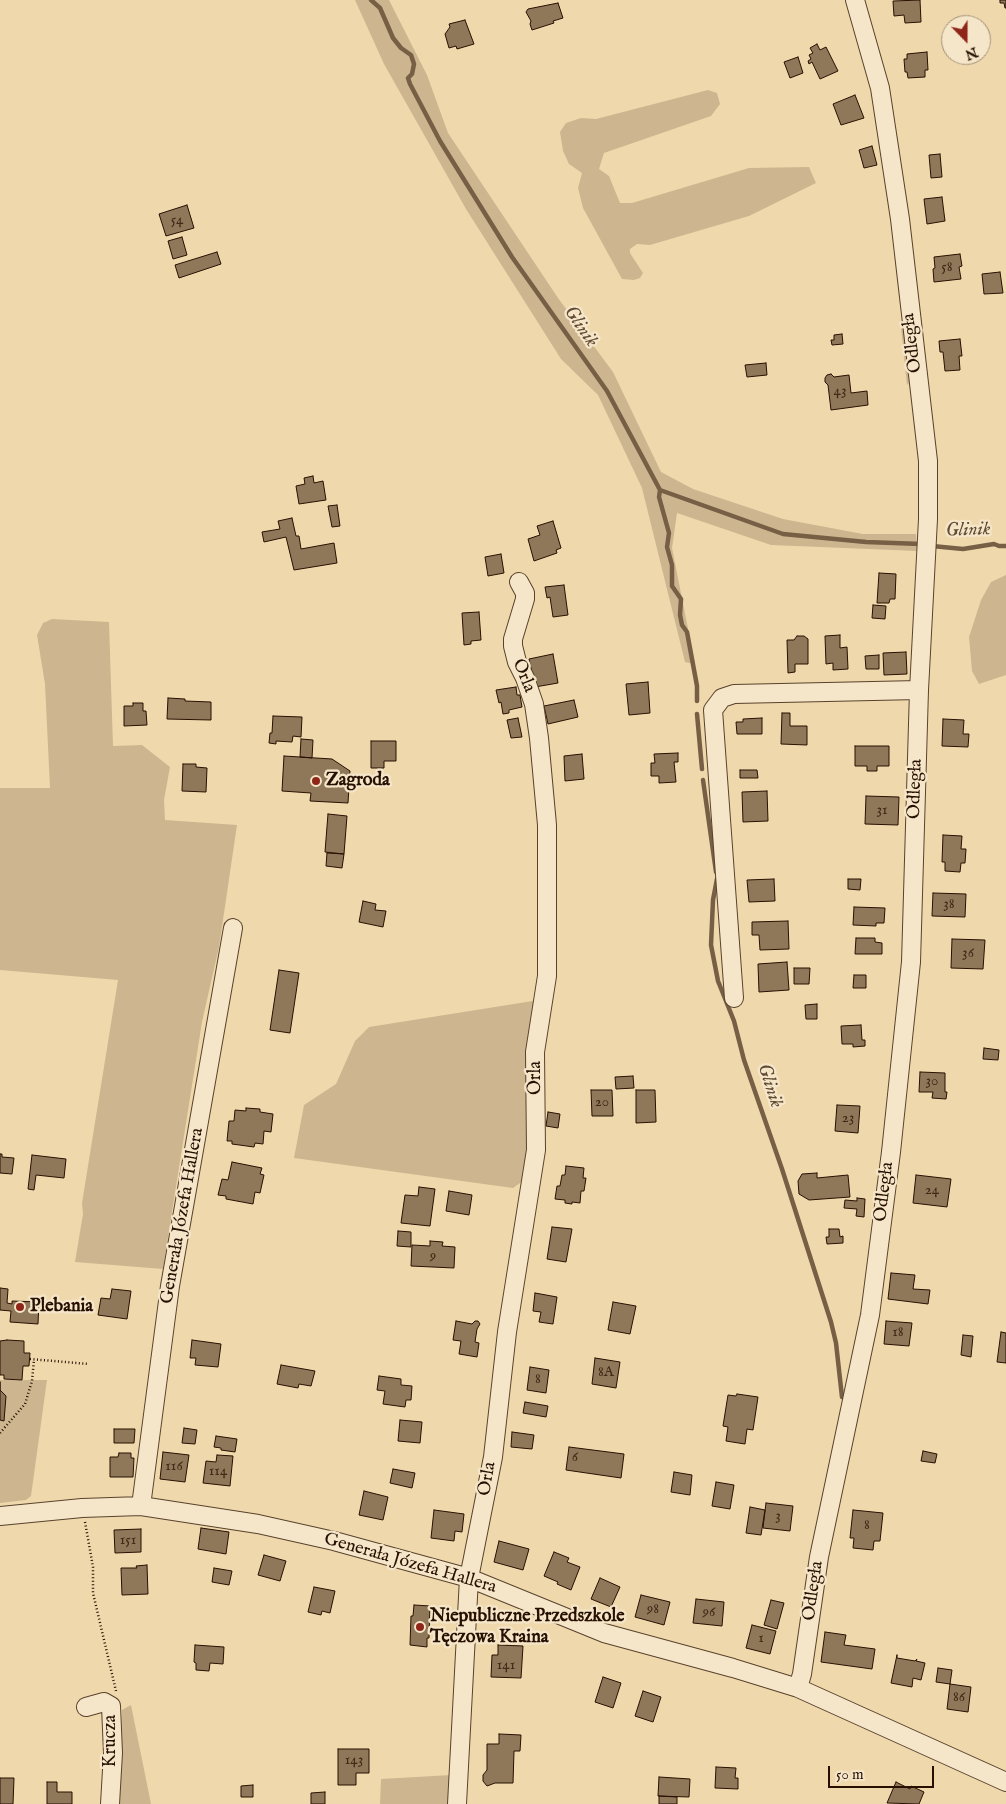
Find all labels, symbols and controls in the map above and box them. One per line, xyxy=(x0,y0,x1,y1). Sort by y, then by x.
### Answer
north arrow xyxy=(941,15,991,65)
text: N xyxy=(962,42,980,64)
house number: 54 xyxy=(171,212,183,230)
house number: 58 xyxy=(941,259,953,277)
water label: Glinik xyxy=(558,302,602,352)
street label: Odległa xyxy=(899,312,927,374)
house number: 43 xyxy=(834,383,846,401)
water label: Glinik xyxy=(945,519,991,543)
street label: Orla xyxy=(507,656,539,696)
street label: Odległa xyxy=(904,759,928,819)
place label: Zagroda xyxy=(326,770,390,792)
marker: Zagroda xyxy=(310,775,322,787)
house number: 31 xyxy=(876,802,888,820)
house number: 38 xyxy=(943,896,955,914)
house number: 36 xyxy=(962,945,974,963)
street label: Orla xyxy=(525,1061,547,1095)
water label: Glinik xyxy=(751,1061,787,1111)
house number: 30 xyxy=(926,1073,938,1091)
house number: 20 xyxy=(595,1094,609,1112)
house number: 23 xyxy=(842,1110,854,1128)
street label: Generała Józefa Hallera xyxy=(157,1126,209,1306)
street label: Odległa xyxy=(871,1161,899,1223)
house number: 24 xyxy=(925,1182,939,1200)
house number: 9 xyxy=(430,1248,436,1266)
place label: Plebania xyxy=(30,1296,93,1318)
marker: Plebania xyxy=(14,1301,26,1313)
house number: 18 xyxy=(892,1324,904,1342)
house number: 8A xyxy=(598,1364,614,1382)
house number: 8 xyxy=(535,1371,541,1389)
house number: 6 xyxy=(572,1449,578,1467)
house number: 116 xyxy=(165,1458,183,1476)
street label: Orla xyxy=(474,1460,502,1498)
house number: 114 xyxy=(209,1463,227,1481)
house number: 3 xyxy=(775,1508,781,1526)
house number: 8 xyxy=(864,1517,870,1535)
street label: Generała Józefa Hallera xyxy=(321,1529,499,1599)
house number: 151 xyxy=(120,1532,136,1550)
street label: Odległa xyxy=(799,1560,829,1622)
house number: 98 xyxy=(647,1601,659,1619)
house number: 96 xyxy=(703,1604,715,1622)
place label: Niepubliczne Przedszkole Tęczowa Kraina xyxy=(430,1606,625,1648)
marker: Niepubliczne Przedszkole Tęczowa Kraina xyxy=(414,1621,426,1633)
house number: 1 xyxy=(758,1630,764,1648)
house number: 141 xyxy=(497,1657,515,1675)
house number: 86 xyxy=(953,1689,965,1707)
street label: Krucza xyxy=(100,1715,122,1767)
house number: 143 xyxy=(345,1752,363,1770)
scale bar xyxy=(831,1756,937,1788)
text: 50 m xyxy=(836,1765,864,1784)

